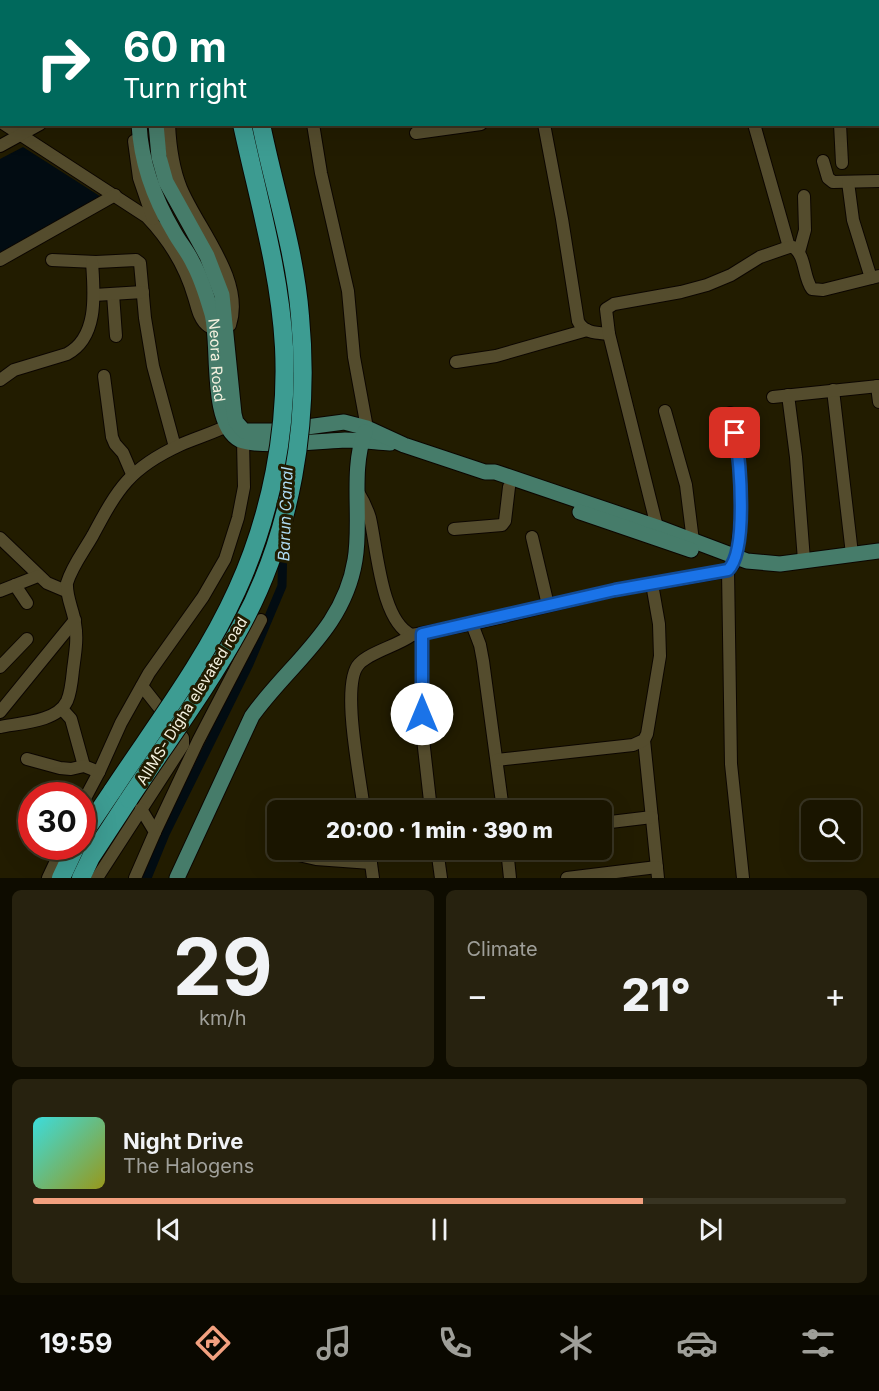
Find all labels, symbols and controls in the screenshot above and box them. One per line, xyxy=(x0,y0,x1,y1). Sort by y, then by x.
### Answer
text: 60 m xyxy=(123,21,227,72)
icon: right xyxy=(24,24,102,102)
text: Turn right xyxy=(123,72,247,105)
street label: Neora Road xyxy=(204,317,230,403)
pin xyxy=(709,407,760,458)
icon: arrive xyxy=(718,416,751,449)
water label: Barun Canal xyxy=(273,466,297,562)
street label: AIIMS- Digha elevated road xyxy=(132,613,251,788)
position arrow xyxy=(390,682,454,746)
speed limit sign: 30 xyxy=(18,782,96,860)
map controls xyxy=(801,800,861,860)
button: search xyxy=(801,800,861,860)
text: 20:00 · 1 min · 390 m xyxy=(326,817,553,843)
text: 29 xyxy=(173,919,273,1014)
text: Climate xyxy=(467,937,538,961)
text: 21° xyxy=(622,967,691,1022)
text: − xyxy=(467,975,488,1015)
text: + xyxy=(824,975,846,1015)
text: km/h xyxy=(199,1006,247,1030)
text: Night Drive xyxy=(123,1128,243,1154)
text: The Halogens xyxy=(123,1154,254,1178)
icon: previous xyxy=(152,1213,185,1246)
icon: pause xyxy=(423,1213,456,1246)
icon: next xyxy=(694,1213,727,1246)
icon: directions xyxy=(192,1322,234,1364)
icon: music xyxy=(313,1322,355,1364)
icon: phone xyxy=(434,1322,476,1364)
icon: climate xyxy=(555,1322,597,1364)
icon: car xyxy=(676,1322,718,1364)
icon: filters xyxy=(797,1322,839,1364)
text: 19:59 xyxy=(40,1327,113,1360)

